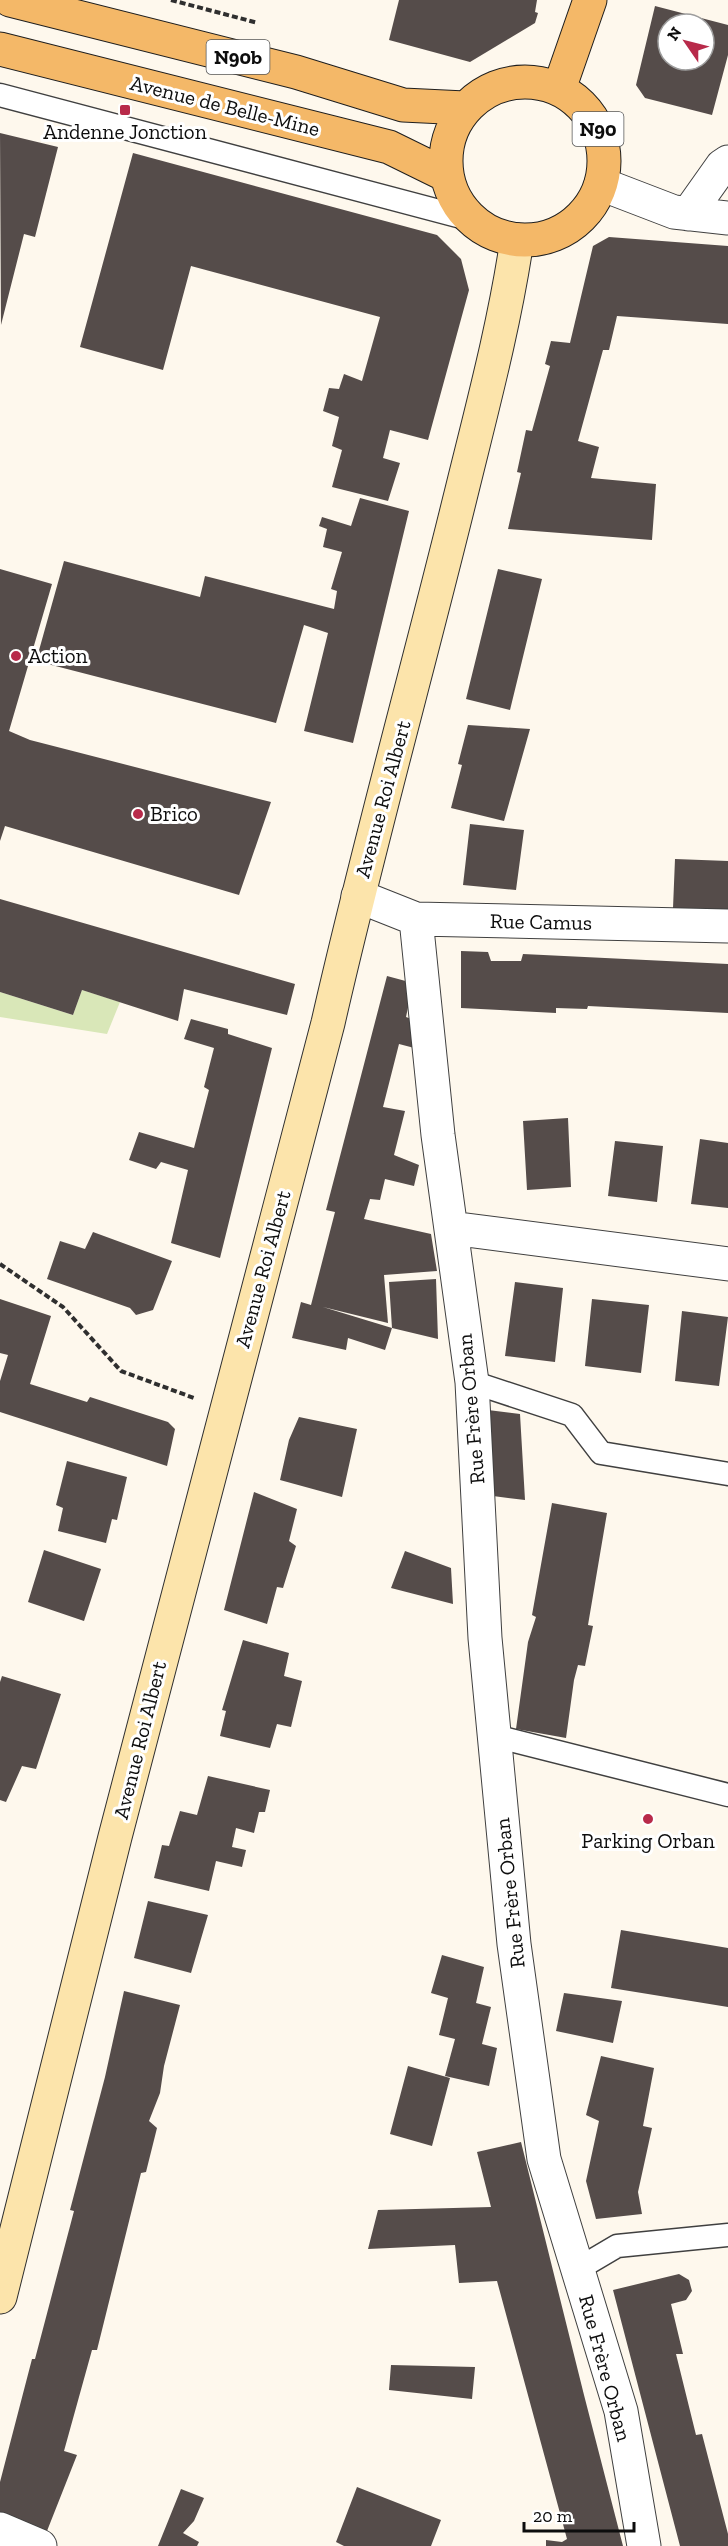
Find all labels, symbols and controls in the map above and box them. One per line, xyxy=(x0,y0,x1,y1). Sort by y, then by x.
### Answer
north arrow xyxy=(656,12,716,72)
text: N xyxy=(663,23,685,44)
road number: N90b xyxy=(206,40,270,74)
street label: Avenue de Belle-Mine xyxy=(128,70,322,141)
marker: Andenne Jonction xyxy=(118,103,132,117)
road number: N90 xyxy=(572,112,624,146)
place label: Andenne Jonction xyxy=(43,119,207,144)
place label: Action xyxy=(28,643,88,668)
marker: Action xyxy=(9,649,23,663)
street label: Avenue Roi Albert xyxy=(350,717,416,880)
place label: Brico xyxy=(150,801,198,826)
marker: Brico xyxy=(131,807,145,821)
street label: Rue Camus xyxy=(490,908,592,935)
street label: Avenue Roi Albert xyxy=(230,1187,296,1350)
street label: Rue Frère Orban xyxy=(451,1333,490,1485)
street label: Avenue Roi Albert xyxy=(108,1658,171,1821)
marker: Parking Orban xyxy=(641,1812,655,1826)
street label: Rue Frère Orban xyxy=(489,1817,530,1969)
place label: Parking Orban xyxy=(581,1828,715,1853)
street label: Rue Frère Orban xyxy=(574,2292,637,2444)
scale bar xyxy=(524,2495,634,2533)
text: 20 m xyxy=(533,2505,573,2527)

